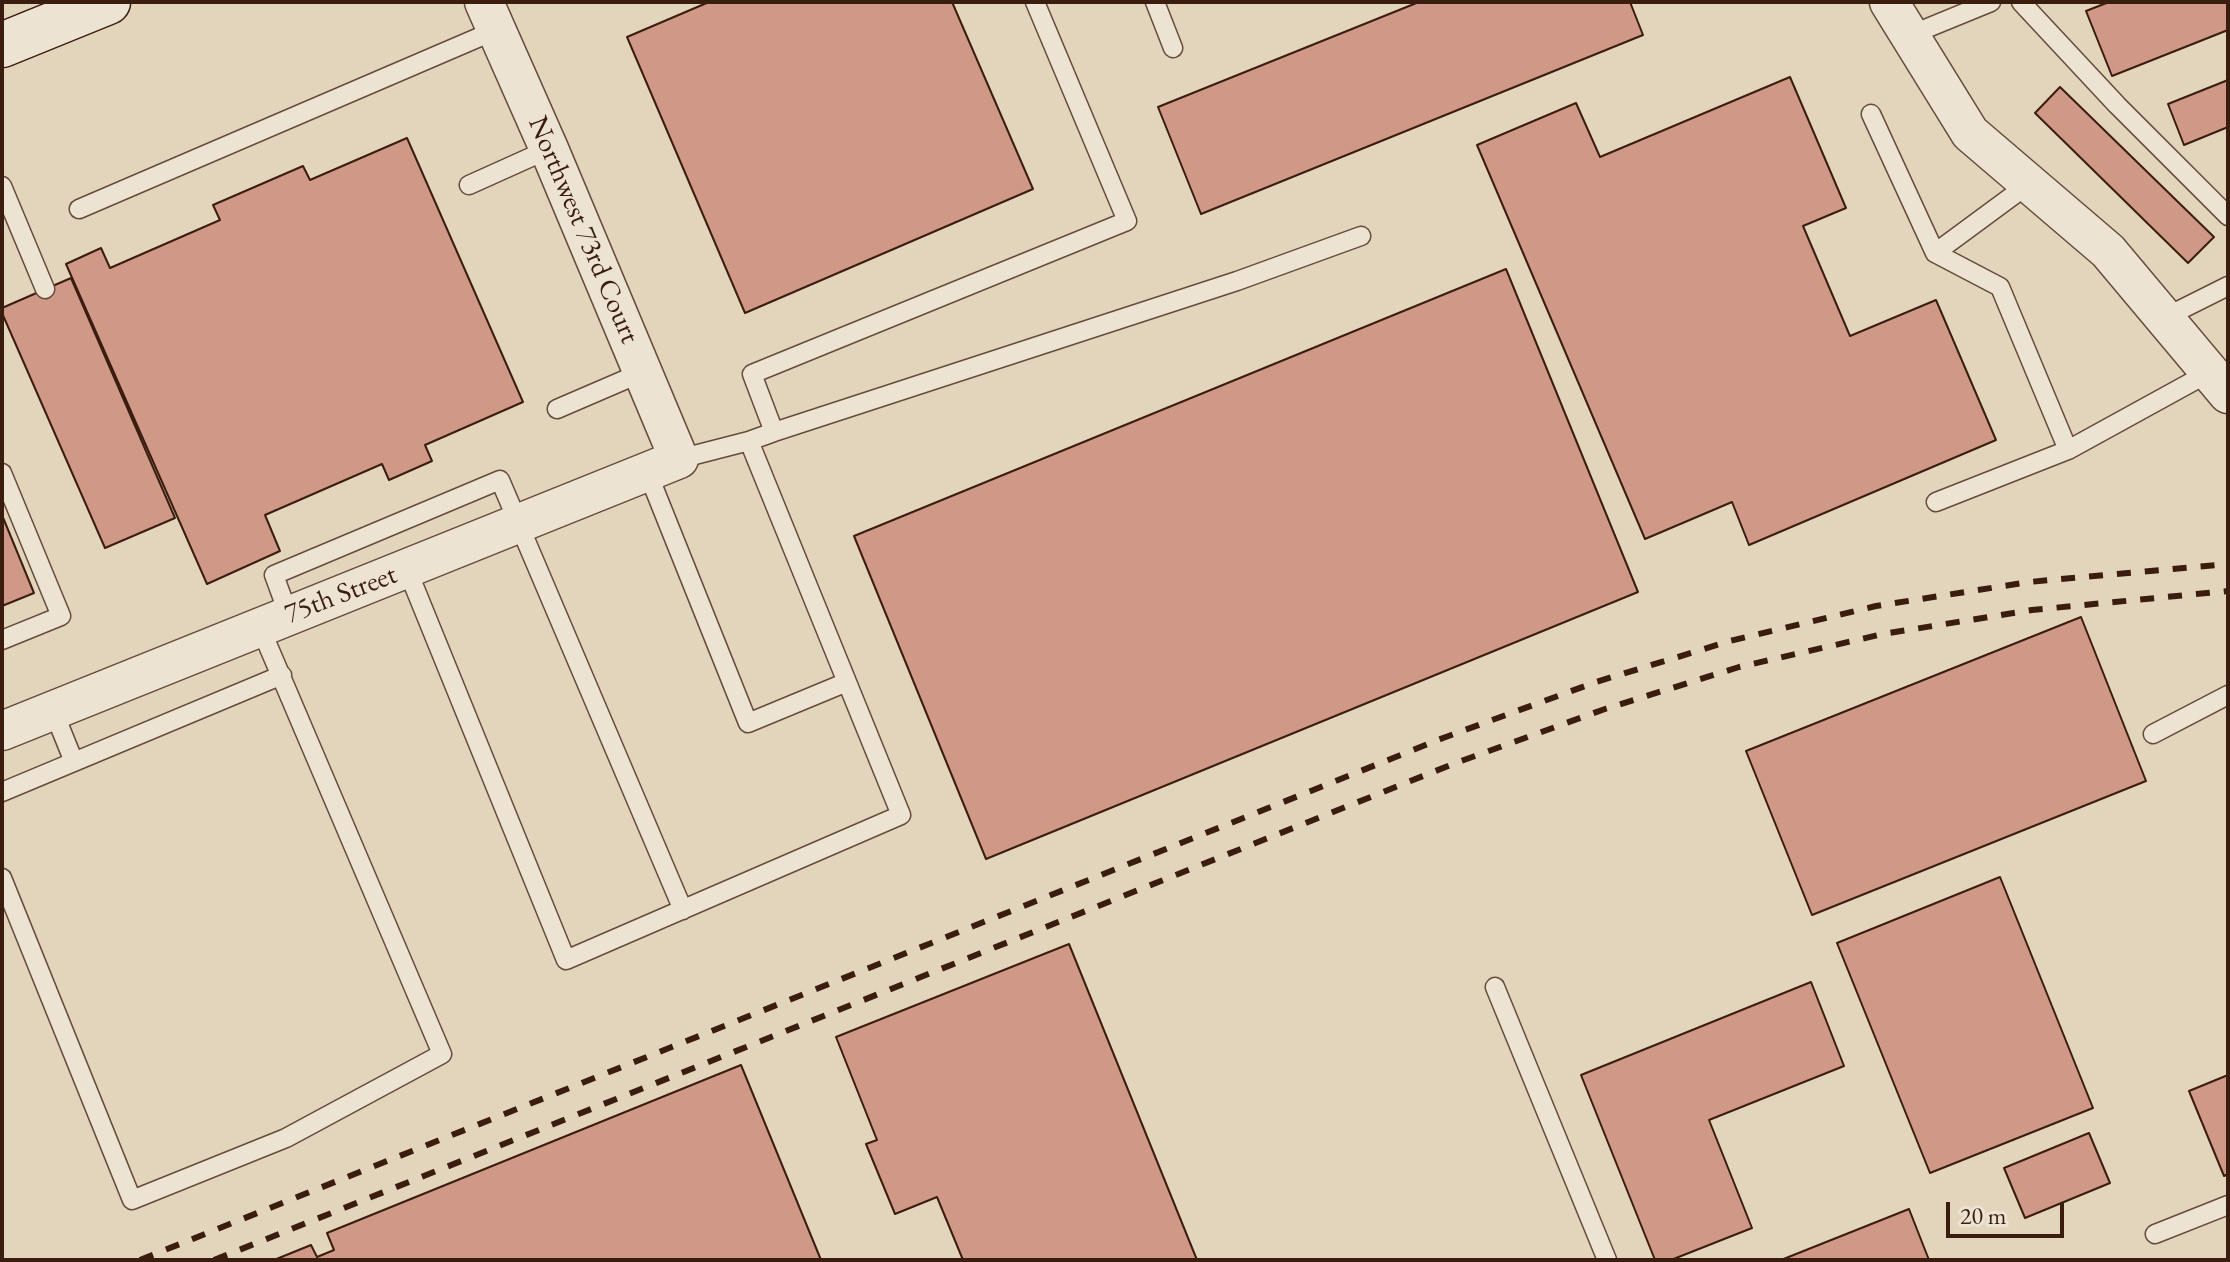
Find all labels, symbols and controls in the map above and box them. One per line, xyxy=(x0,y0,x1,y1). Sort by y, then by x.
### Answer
street label: Northwest 73rd Court xyxy=(520,111,646,349)
street label: 75th Street xyxy=(280,558,402,632)
scale bar xyxy=(1950,1186,2068,1236)
text: 20 m xyxy=(1960,1200,2007,1231)

